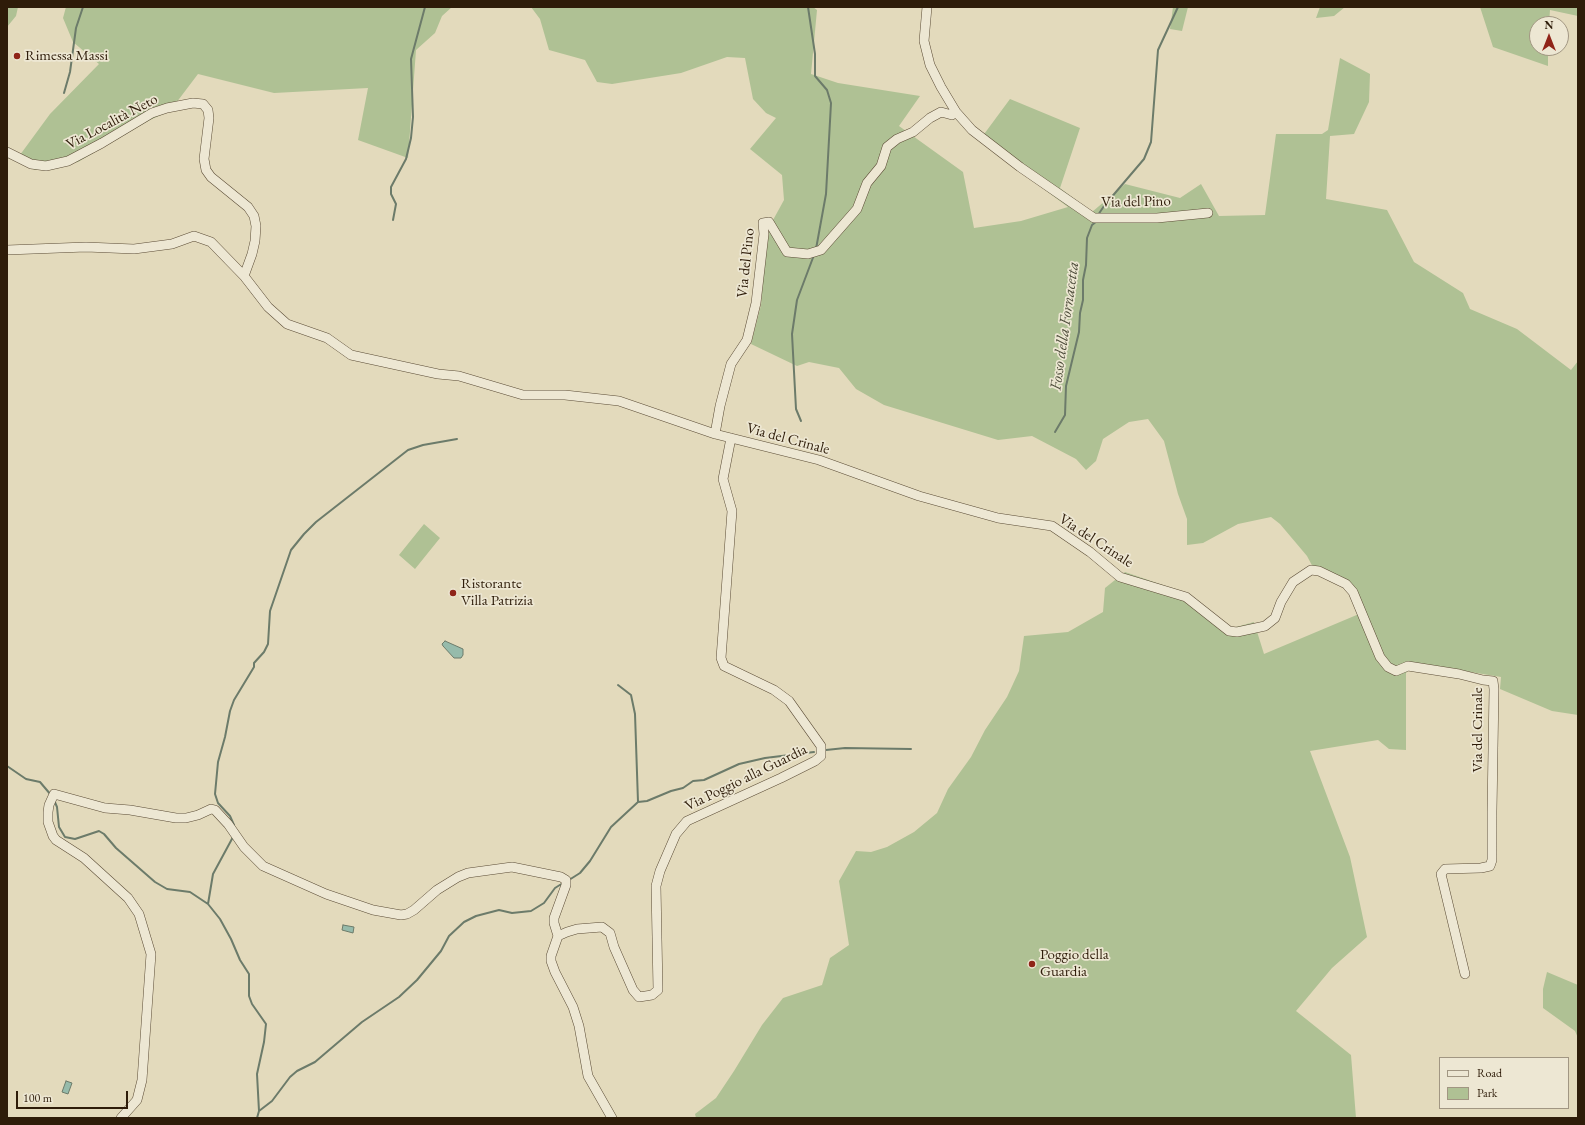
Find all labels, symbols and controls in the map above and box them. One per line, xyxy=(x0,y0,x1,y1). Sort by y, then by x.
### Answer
north arrow xyxy=(1529,16,1569,56)
text: N xyxy=(1545,18,1553,32)
place label: Rimessa Massi xyxy=(25,47,108,65)
marker: Rimessa Massi xyxy=(12,51,22,61)
street label: Via Località Neto xyxy=(63,90,161,154)
street label: Via del Pino xyxy=(1101,192,1171,212)
street label: Via del Pino xyxy=(733,227,759,299)
water label: Fosso della Fornacetta xyxy=(1046,260,1084,392)
street label: Via del Crinale xyxy=(745,419,831,459)
street label: Via del Crinale xyxy=(1055,510,1137,572)
place label: Ristorante Villa Patrizia xyxy=(461,575,533,610)
marker: Ristorante Villa Patrizia xyxy=(448,588,458,598)
street label: Via del Crinale xyxy=(1469,687,1487,773)
street label: Via Poggio alla Guardia xyxy=(682,741,810,815)
place label: Poggio della Guardia xyxy=(1040,946,1109,981)
marker: Poggio della Guardia xyxy=(1027,959,1037,969)
legend xyxy=(1439,1057,1569,1109)
text: Road xyxy=(1477,1065,1502,1081)
scale bar xyxy=(18,1083,130,1109)
text: Park xyxy=(1477,1085,1497,1101)
text: 100 m xyxy=(23,1090,52,1106)

